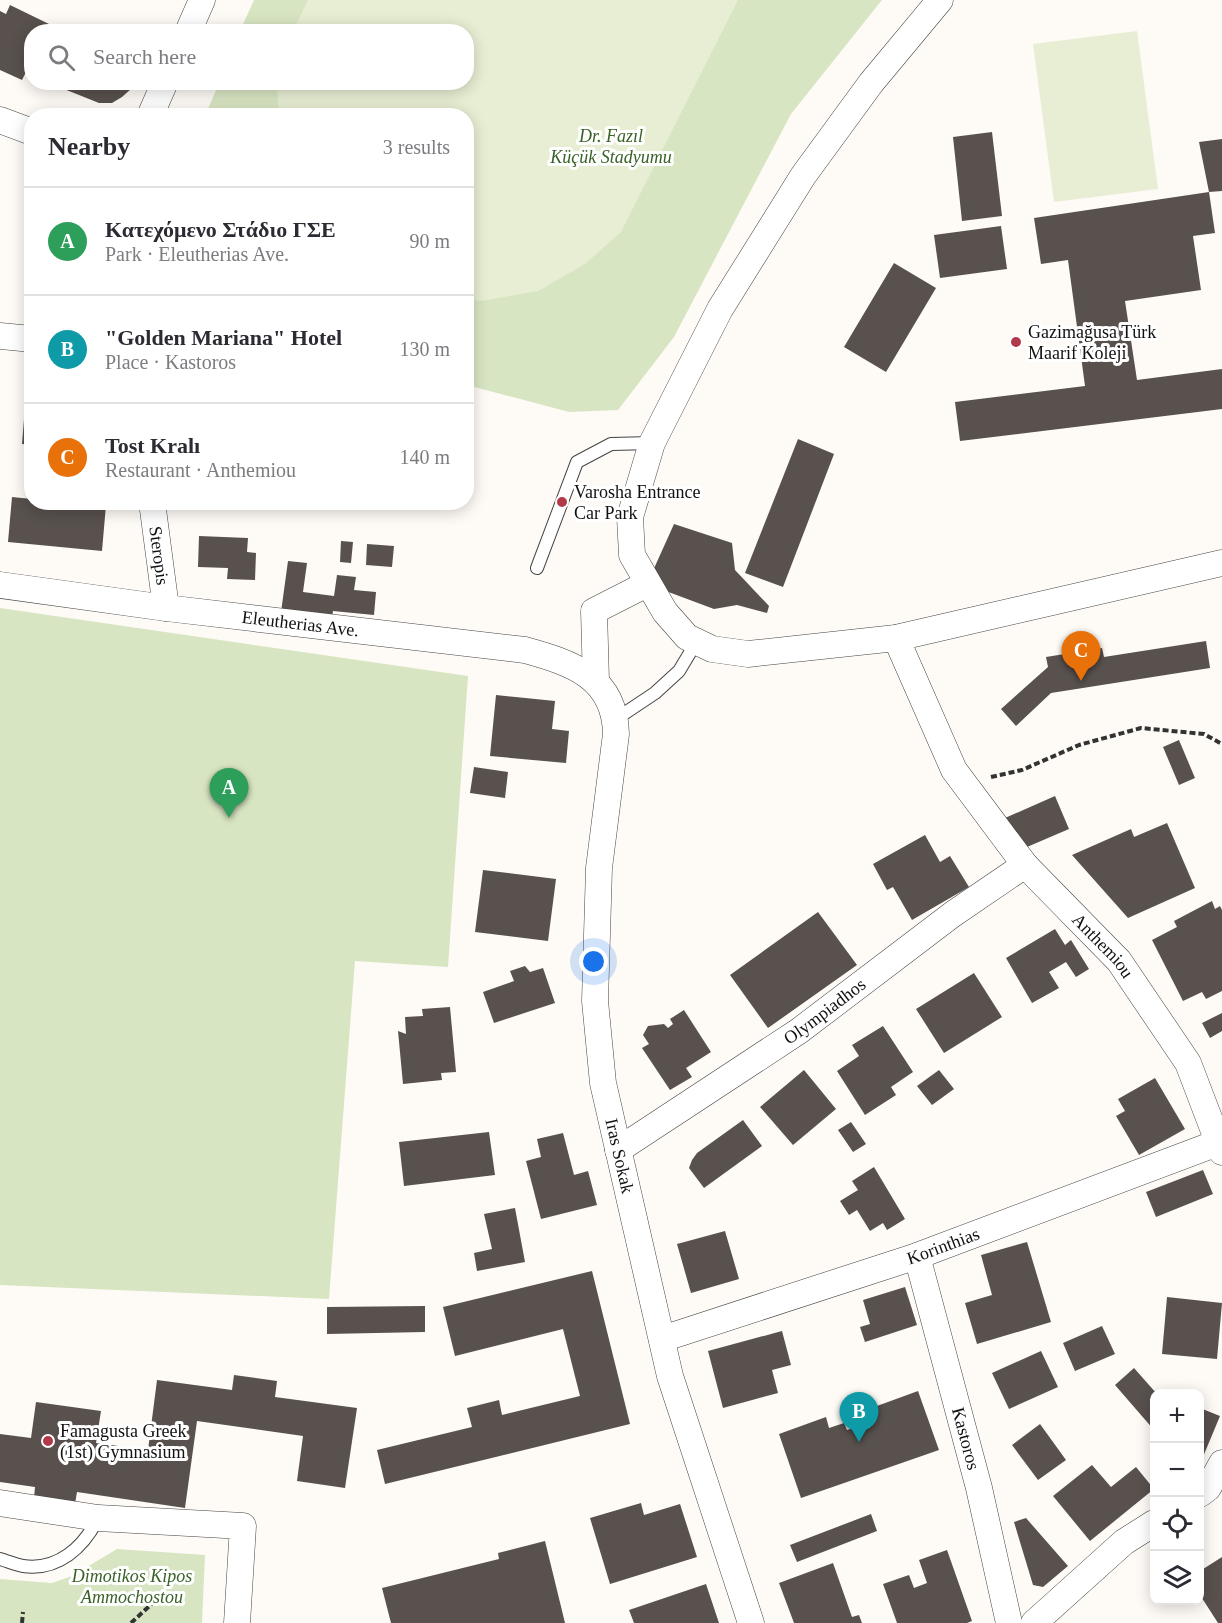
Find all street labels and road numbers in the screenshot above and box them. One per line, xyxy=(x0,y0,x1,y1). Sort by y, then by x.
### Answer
street label: Steropis xyxy=(145,525,173,586)
street label: Eleutherias Ave. xyxy=(241,607,360,641)
street label: Anthemiou xyxy=(1068,909,1138,982)
street label: Olympiadhos xyxy=(780,974,869,1048)
street label: Iras Sokak xyxy=(601,1116,638,1196)
street label: Korinthias xyxy=(904,1223,982,1269)
street label: Kastoros xyxy=(948,1405,984,1472)

